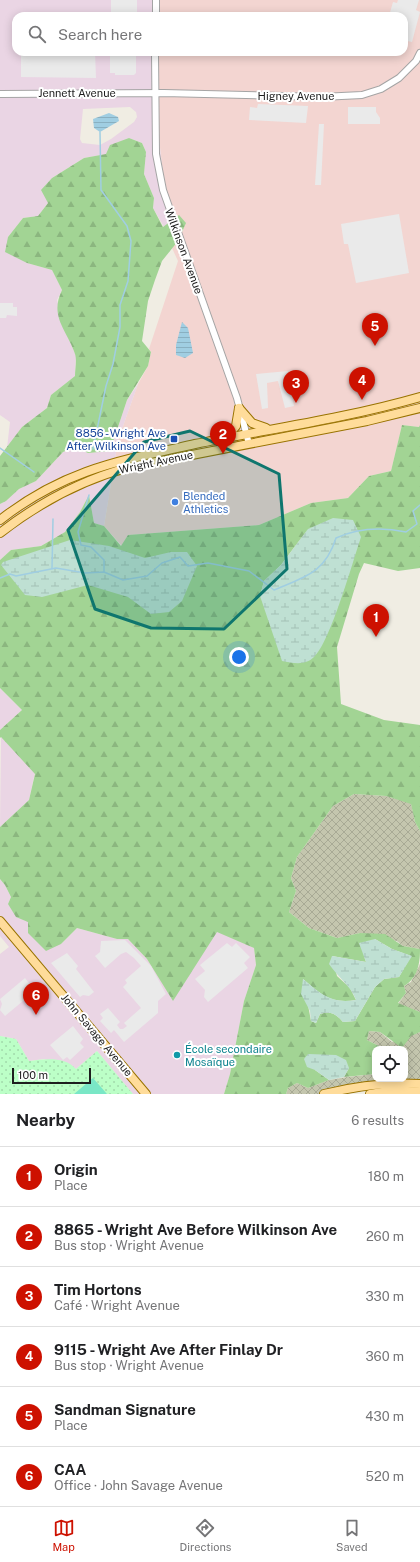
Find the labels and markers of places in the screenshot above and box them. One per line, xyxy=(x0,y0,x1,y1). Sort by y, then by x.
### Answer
pin: 5 xyxy=(362,313,388,346)
pin: 4 xyxy=(349,367,375,400)
pin: 3 xyxy=(283,370,309,403)
pin: 2 xyxy=(210,421,236,454)
place label: 8856 - Wright Ave After Wilkinson Ave xyxy=(66,427,166,452)
marker: 8856 - Wright Ave After Wilkinson Ave xyxy=(169,434,179,444)
place label: Blended Athletics xyxy=(183,490,229,515)
marker: Blended Athletics xyxy=(170,497,180,507)
pin: 1 xyxy=(363,604,389,637)
pin: 6 xyxy=(23,982,49,1015)
place label: École secondaire Mosaïque xyxy=(185,1042,272,1068)
marker: École secondaire Mosaïque xyxy=(172,1050,182,1060)

